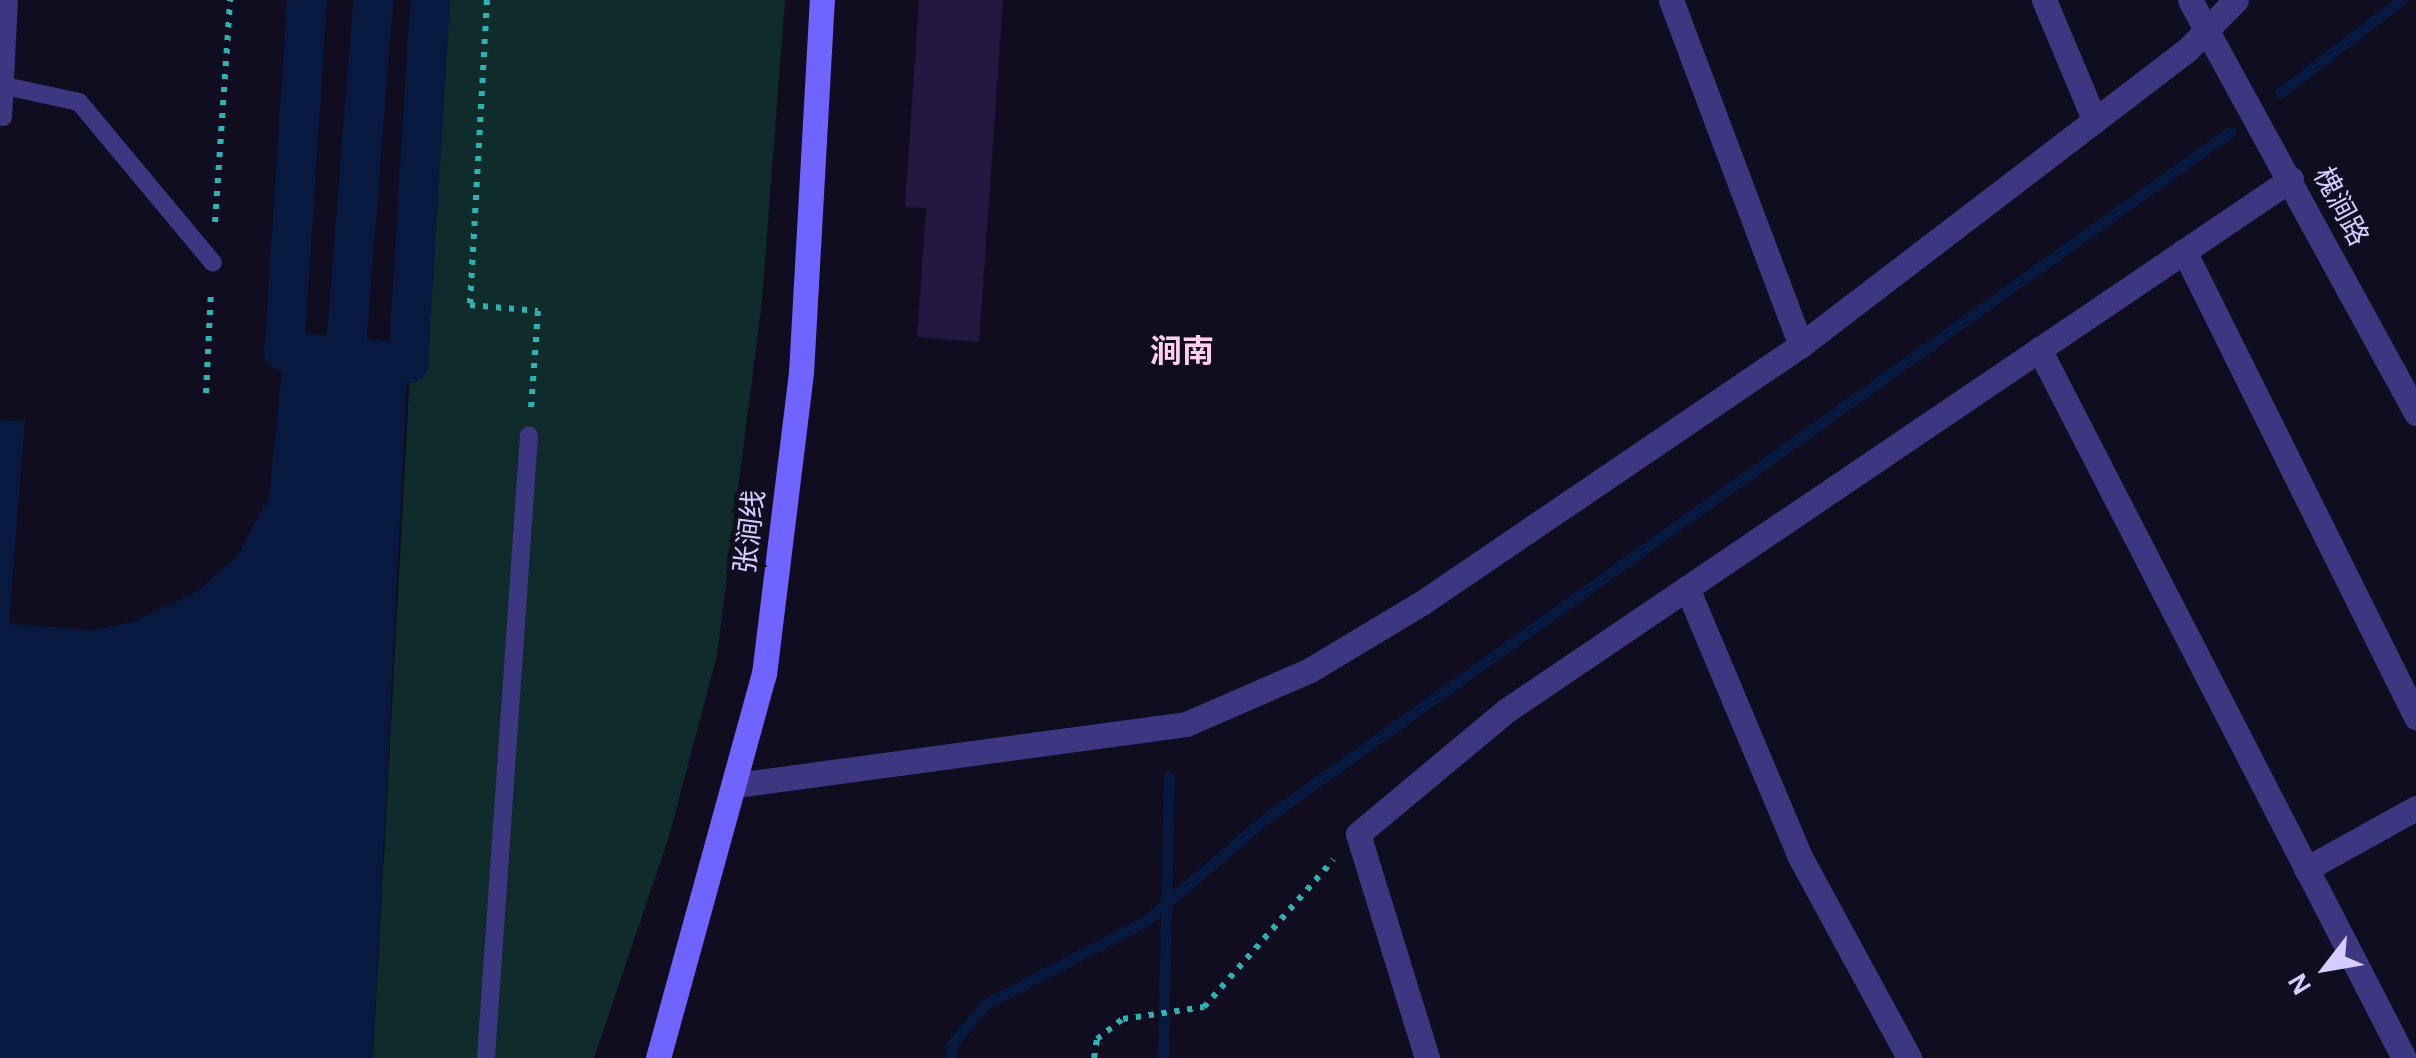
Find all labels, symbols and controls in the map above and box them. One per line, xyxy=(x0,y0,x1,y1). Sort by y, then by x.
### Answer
street label: 槐涧路 xyxy=(2305,162,2375,252)
district label: 涧南 xyxy=(1150,333,1214,371)
street label: 张涧线 xyxy=(729,488,773,576)
north arrow xyxy=(2276,918,2376,1018)
text: N xyxy=(2283,968,2317,999)

